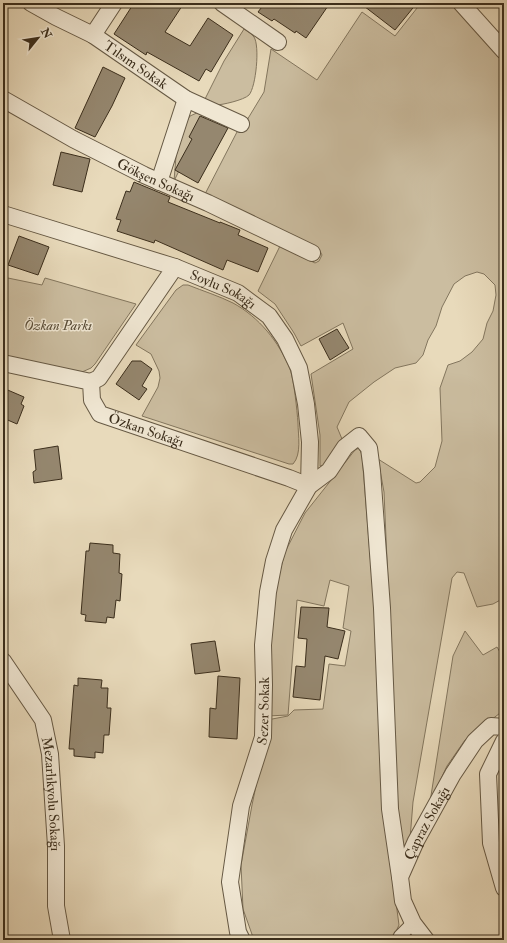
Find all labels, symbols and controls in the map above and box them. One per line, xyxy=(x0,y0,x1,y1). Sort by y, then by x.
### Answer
north arrow xyxy=(18,18,58,58)
text: N xyxy=(38,25,55,42)
street label: Tılsım Sokak xyxy=(101,37,171,93)
street label: Gökşen Sokağı xyxy=(114,154,198,205)
street label: Soylu Sokağı xyxy=(188,266,260,312)
park label: Özkan Parkı xyxy=(24,317,92,334)
street label: Özkan Sokağı xyxy=(106,409,186,450)
street label: Sezer Sokak xyxy=(253,676,273,747)
street label: Mezarlıkyolu Sokağı xyxy=(38,735,65,852)
street label: Çapraz Sokağı xyxy=(400,783,453,863)

